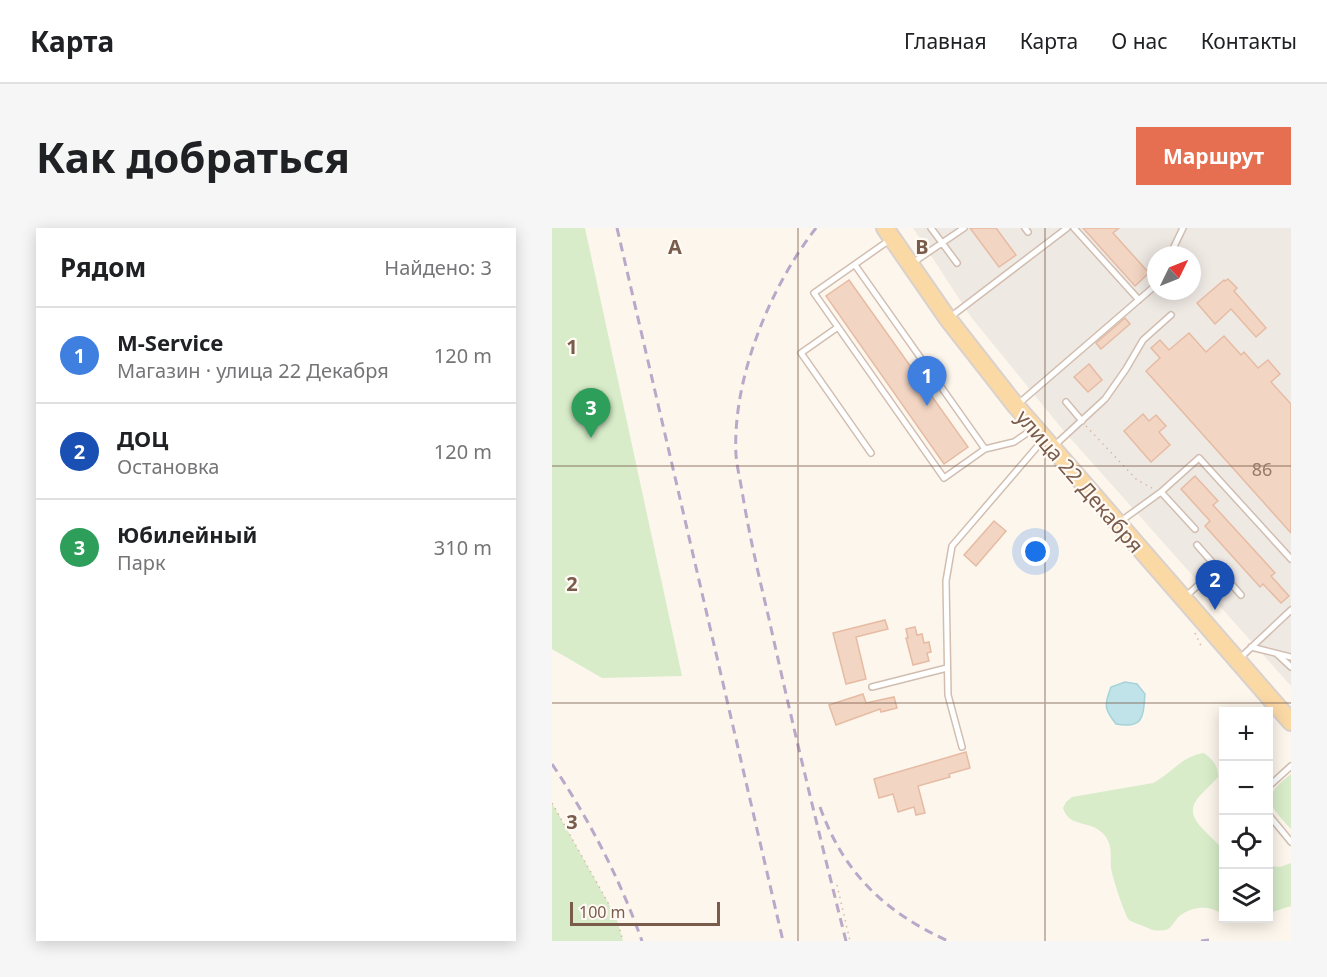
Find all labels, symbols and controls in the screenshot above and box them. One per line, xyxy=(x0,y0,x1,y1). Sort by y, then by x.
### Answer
text: Карта xyxy=(30,22,114,60)
text: Главная xyxy=(904,27,987,55)
text: Карта xyxy=(1020,27,1078,55)
text: О нас xyxy=(1111,27,1168,55)
text: Контакты xyxy=(1201,27,1297,55)
button: Маршрут xyxy=(1136,127,1291,185)
text: Как добраться xyxy=(36,128,350,185)
text: A xyxy=(668,233,682,260)
text: B xyxy=(915,233,929,260)
north arrow xyxy=(1147,246,1201,300)
text: Рядом xyxy=(60,249,146,285)
text: Найдено: 3 xyxy=(384,254,492,281)
text: M-Service xyxy=(117,327,224,357)
text: 1 xyxy=(566,333,578,360)
text: 1 xyxy=(74,342,85,369)
text: 120 m xyxy=(434,342,492,369)
pin: 1 xyxy=(908,356,946,406)
text: Магазин · улица 22 Декабря xyxy=(117,357,389,384)
pin: 3 xyxy=(572,388,610,438)
street label: улица 22 Декабря xyxy=(1010,404,1150,558)
text: ДОЦ xyxy=(117,423,168,453)
text: 2 xyxy=(74,438,85,465)
text: 120 m xyxy=(434,438,492,465)
text: Остановка xyxy=(117,453,219,480)
house number: 86 xyxy=(1252,457,1272,481)
text: Юбилейный xyxy=(117,519,257,549)
text: 3 xyxy=(74,534,85,561)
text: 310 m xyxy=(434,534,492,561)
your location xyxy=(1021,537,1050,566)
text: Парк xyxy=(117,549,166,576)
pin: 2 xyxy=(1196,560,1234,610)
text: 2 xyxy=(566,570,578,597)
map controls xyxy=(1219,707,1273,923)
button: + xyxy=(1219,707,1273,761)
button: − xyxy=(1219,761,1273,815)
text: 3 xyxy=(566,808,578,835)
button: locate xyxy=(1219,815,1273,869)
button: layers xyxy=(1219,869,1273,923)
scale bar xyxy=(570,899,720,926)
text: 100 m xyxy=(579,901,626,923)

